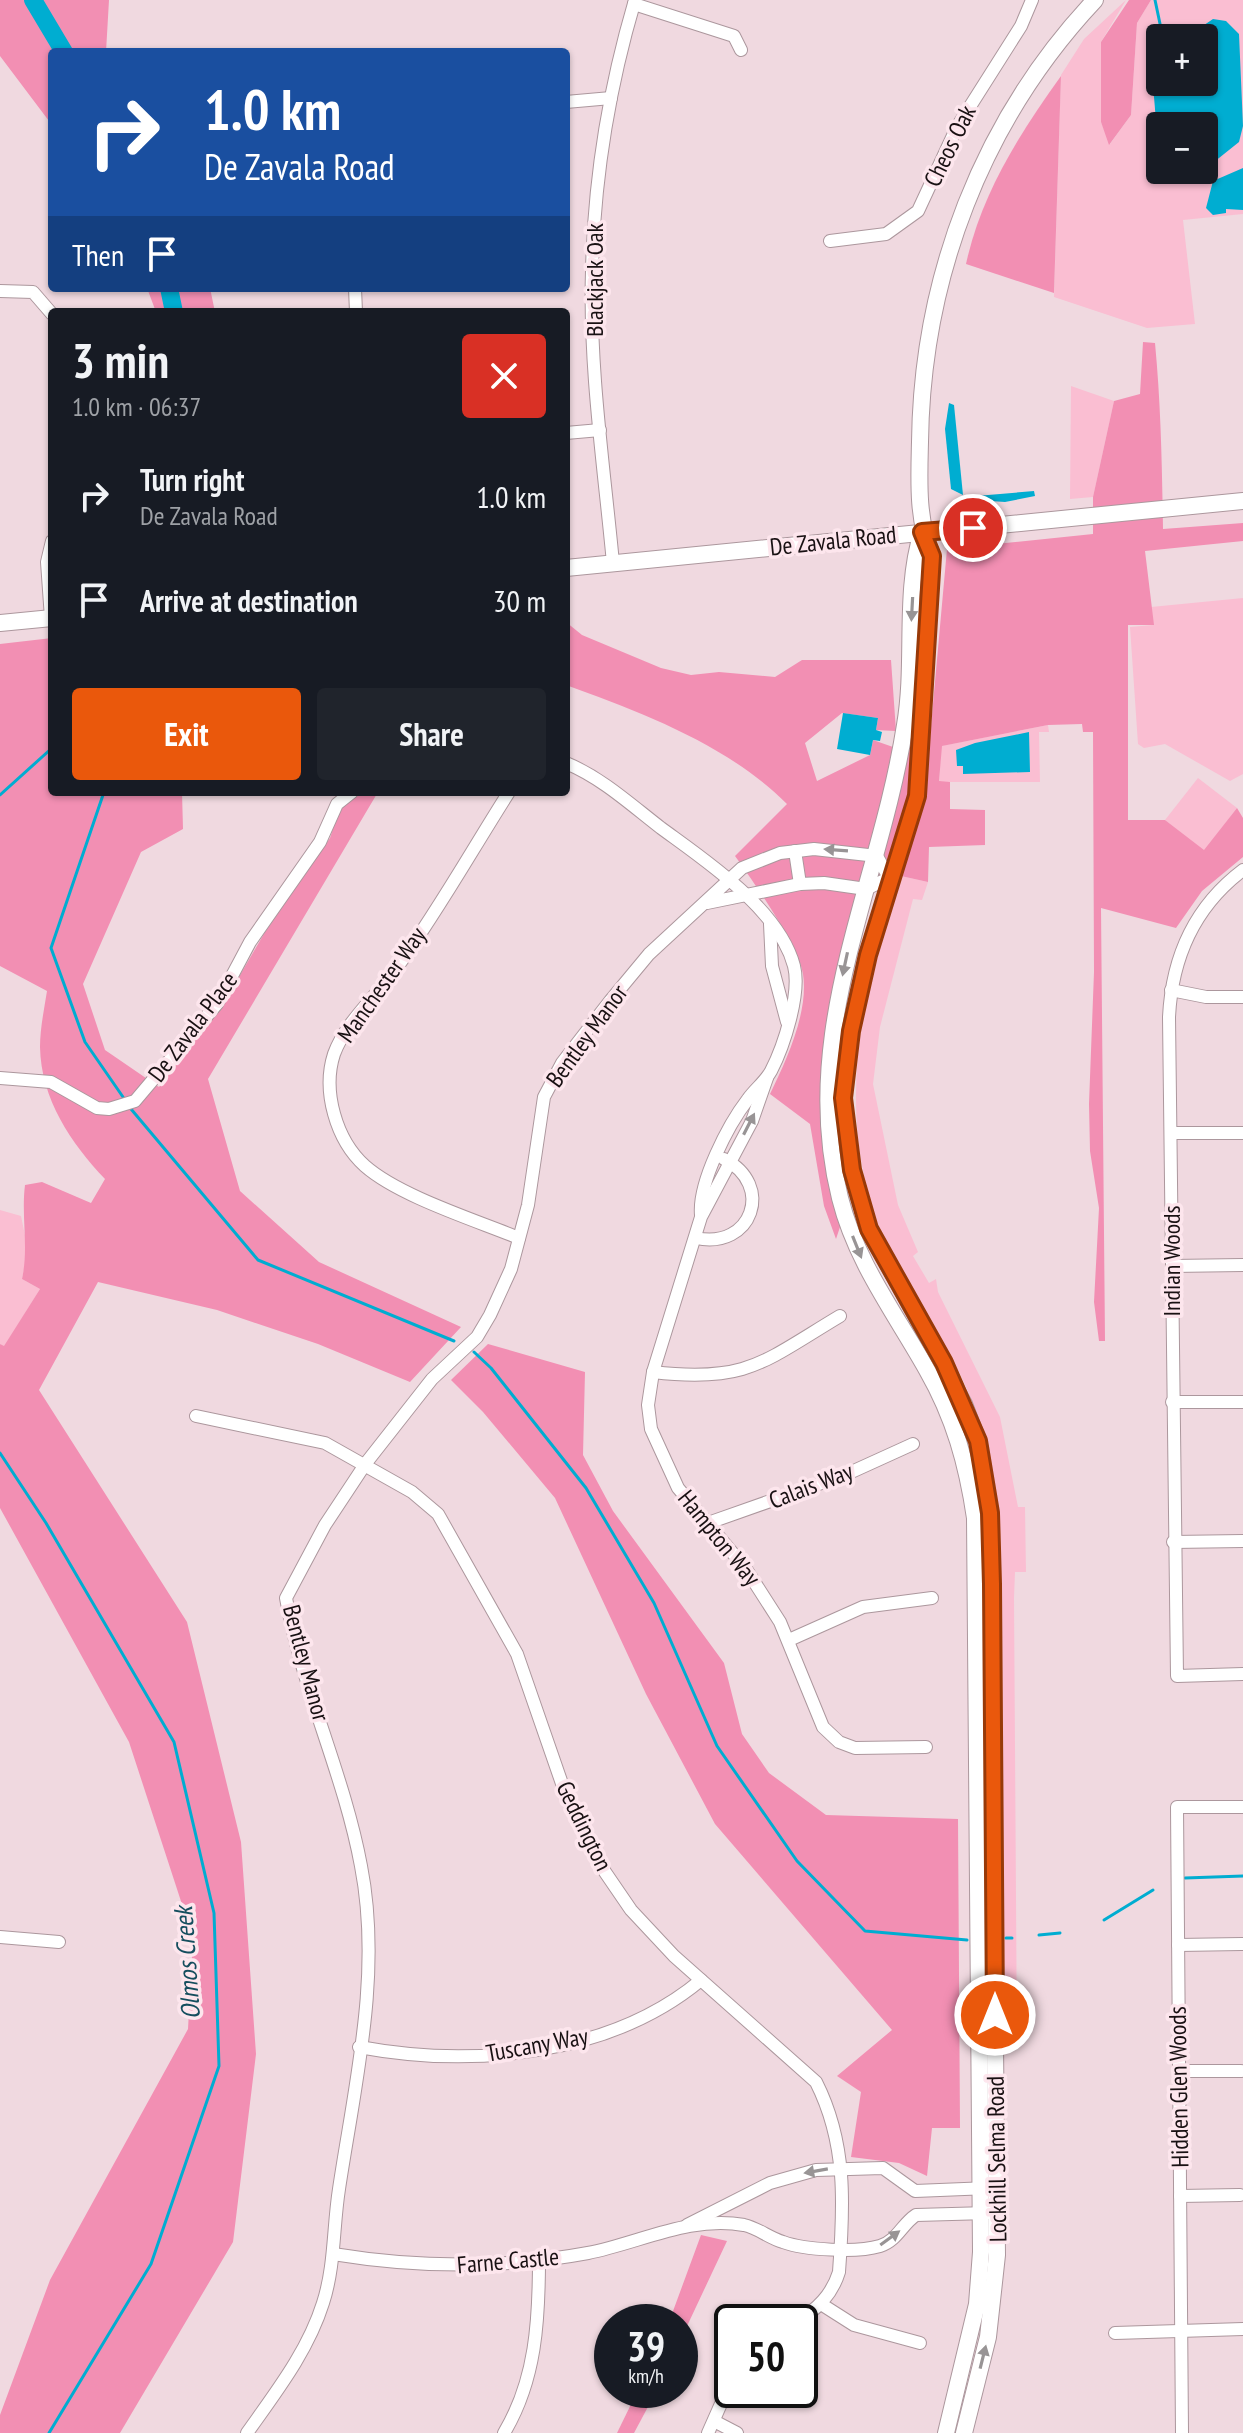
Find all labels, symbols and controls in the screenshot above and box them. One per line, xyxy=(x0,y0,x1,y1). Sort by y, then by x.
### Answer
map controls xyxy=(1146,24,1218,184)
button: + xyxy=(1146,24,1218,96)
text: 1.0 km xyxy=(204,73,341,145)
icon: right xyxy=(72,80,176,184)
street label: Cheos Oak xyxy=(917,99,983,192)
button: − xyxy=(1146,112,1218,184)
text: De Zavala Road xyxy=(204,143,395,190)
street label: Blackjack Oak xyxy=(579,223,610,337)
icon: arrive xyxy=(140,232,184,276)
text: Then xyxy=(72,235,124,274)
text: 3 min xyxy=(72,329,169,391)
button: close xyxy=(462,334,546,418)
text: 1.0 km · 06:37 xyxy=(72,390,201,423)
text: Turn right xyxy=(140,460,244,499)
icon: right xyxy=(72,474,116,518)
text: 1.0 km xyxy=(476,477,546,516)
pin xyxy=(939,494,1007,562)
text: De Zavala Road xyxy=(140,499,278,532)
icon: arrive xyxy=(951,506,995,550)
street label: De Zavala Road xyxy=(768,518,898,563)
icon: arrive xyxy=(72,578,116,622)
text: Arrive at destination xyxy=(140,581,358,620)
text: 30 m xyxy=(493,581,546,620)
one-way arrow xyxy=(905,597,918,622)
button: Exit xyxy=(72,688,301,780)
button: Share xyxy=(317,688,546,780)
one-way arrow xyxy=(823,843,848,856)
street label: Manchester Way xyxy=(330,921,433,1049)
one-way arrow xyxy=(838,952,851,977)
street label: De Zavala Place xyxy=(141,965,244,1088)
street label: Bentley Manor xyxy=(539,978,634,1093)
one-way arrow xyxy=(742,1113,756,1135)
street label: Indian Woods xyxy=(1156,1205,1187,1317)
one-way arrow xyxy=(850,1235,863,1259)
street label: Calais Way xyxy=(764,1455,857,1516)
street label: Hampton Way xyxy=(671,1483,767,1592)
street label: Bentley Manor xyxy=(276,1601,337,1725)
street label: Geddington xyxy=(549,1776,619,1876)
water label: Olmos Creek xyxy=(166,1903,207,2020)
position arrow xyxy=(953,1973,1037,2057)
street label: Hidden Glen Woods xyxy=(1162,2006,1195,2168)
street label: Tuscany Way xyxy=(484,2020,590,2069)
street label: Lockhill Selma Road xyxy=(980,2076,1013,2242)
one-way arrow xyxy=(804,2166,829,2178)
one-way arrow xyxy=(880,2231,901,2246)
street label: Farne Castle xyxy=(456,2241,560,2280)
speed limit sign: 50 xyxy=(714,2304,818,2408)
text: 39 xyxy=(627,2320,665,2372)
one-way arrow xyxy=(977,2345,989,2370)
text: km/h xyxy=(628,2363,664,2389)

